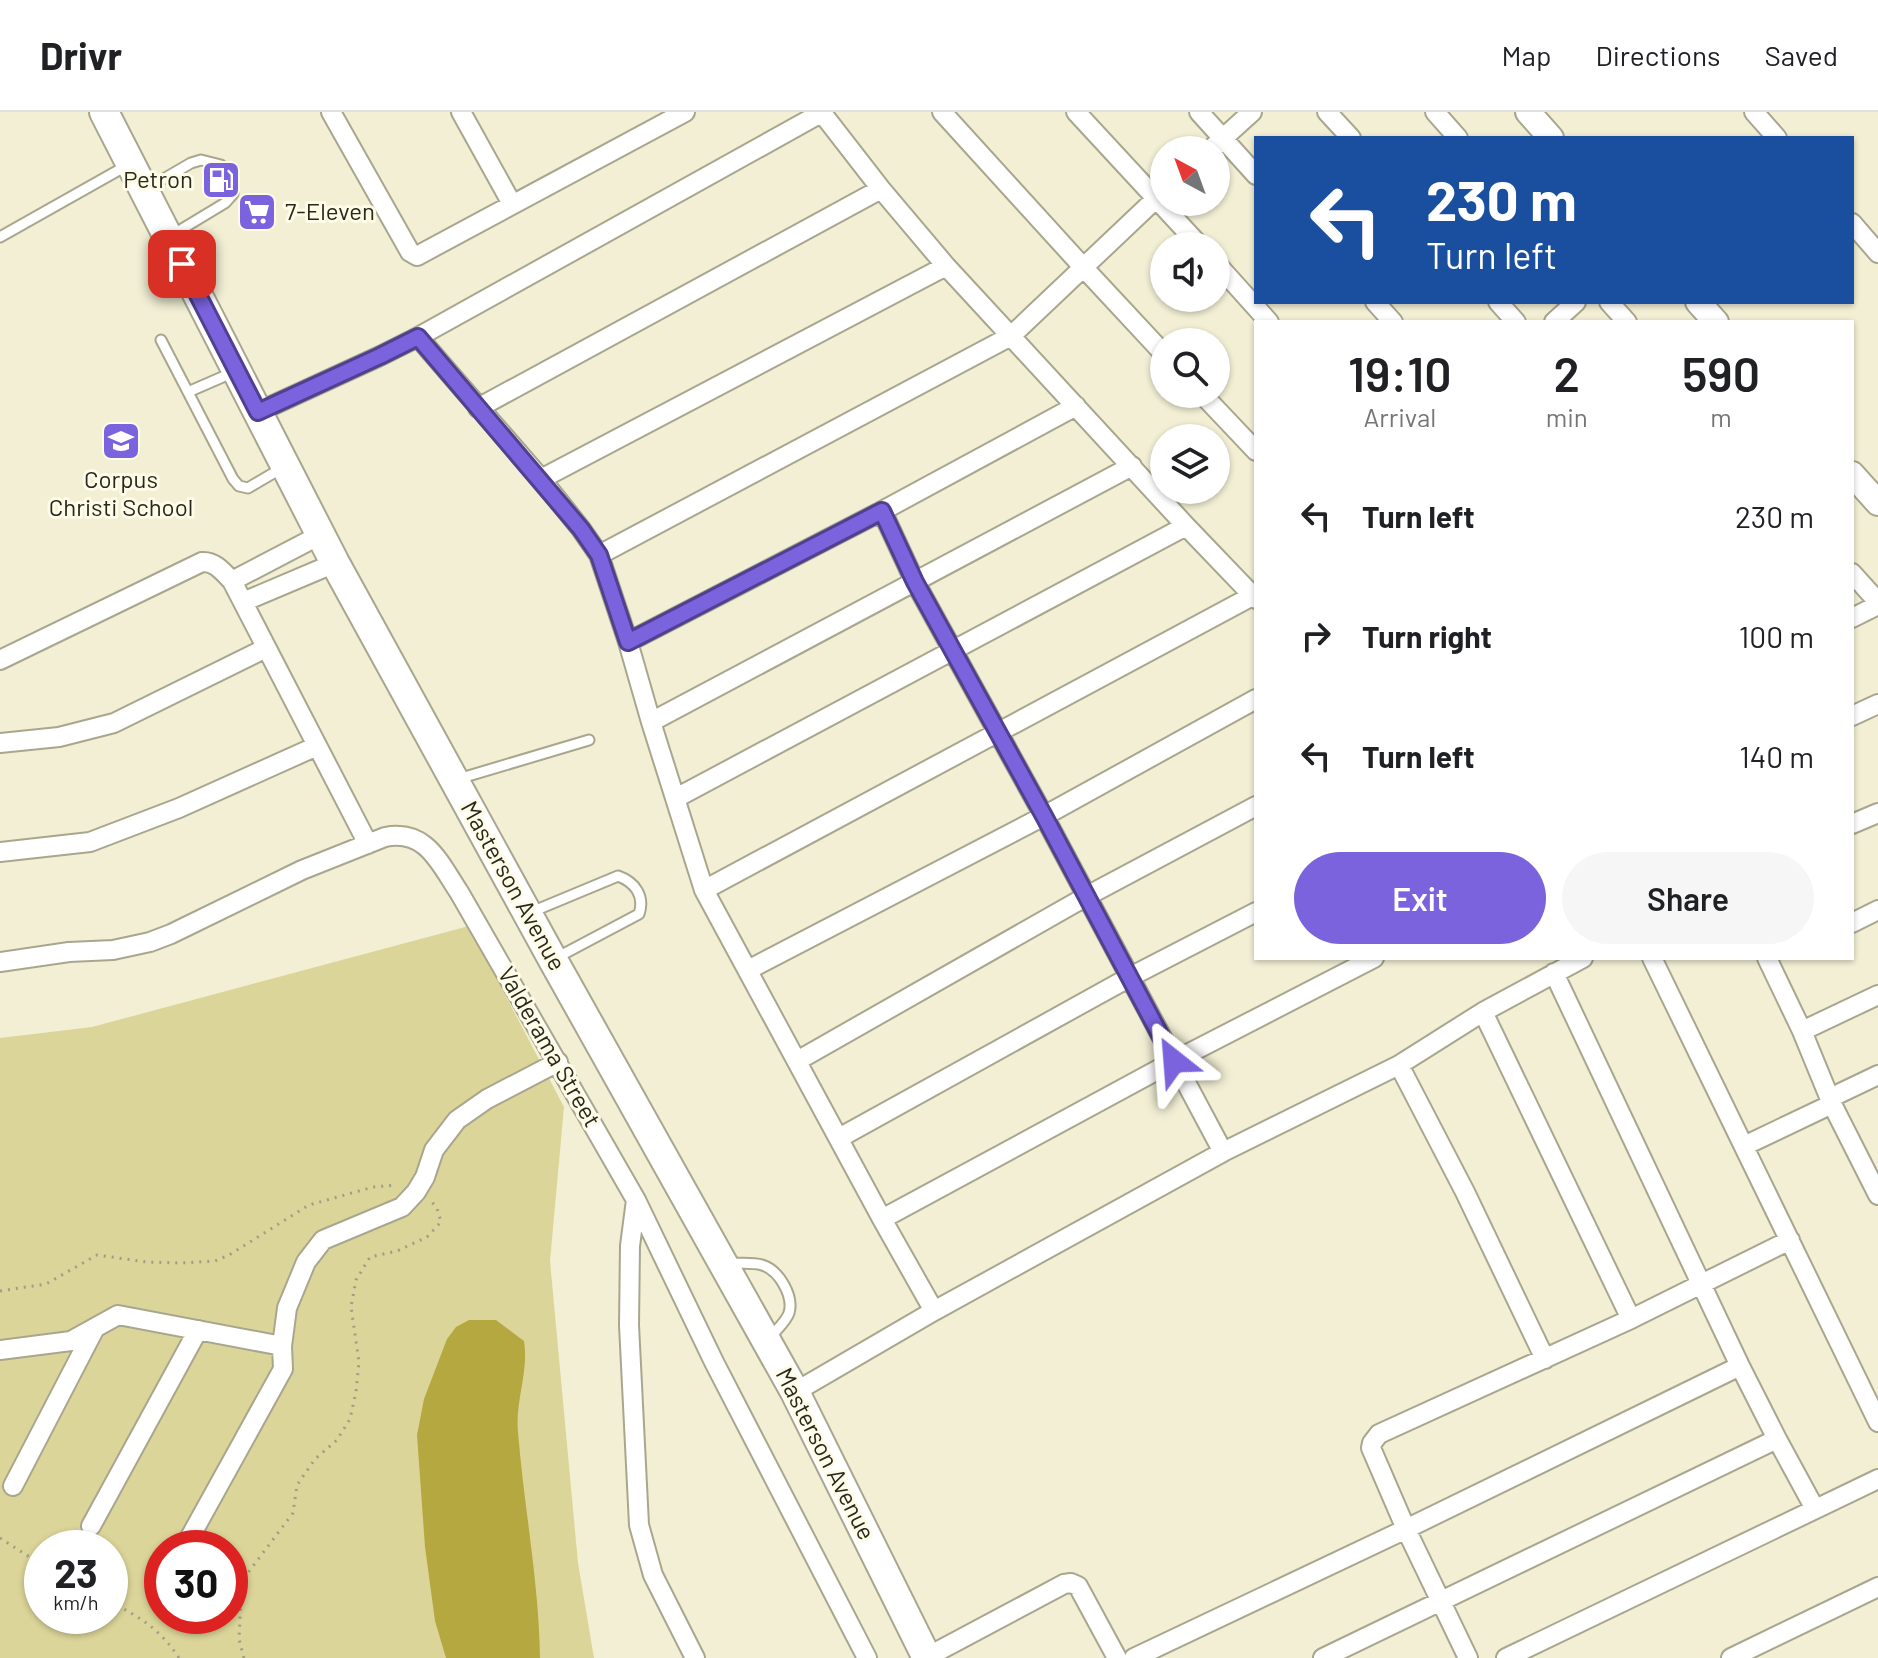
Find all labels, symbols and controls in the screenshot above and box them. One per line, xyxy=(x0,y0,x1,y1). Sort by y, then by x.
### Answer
text: Drivr xyxy=(40,32,122,78)
text: Map xyxy=(1502,38,1551,72)
text: Directions xyxy=(1595,38,1721,72)
text: Saved xyxy=(1765,38,1838,72)
north arrow xyxy=(1150,136,1230,216)
map controls xyxy=(1150,136,1230,504)
fuel station icon: Petron xyxy=(200,159,242,201)
place label: Petron xyxy=(123,164,193,193)
text: 230 m xyxy=(1426,165,1577,232)
icon: left xyxy=(1294,168,1398,272)
supermarket icon: 7-Eleven xyxy=(236,191,278,233)
place label: 7-Eleven xyxy=(285,196,375,225)
pin xyxy=(148,230,216,298)
button: sound xyxy=(1150,232,1230,312)
text: Turn left xyxy=(1426,233,1557,276)
icon: arrive xyxy=(160,242,204,286)
button: search xyxy=(1150,328,1230,408)
text: 19:10 xyxy=(1348,344,1452,402)
text: 2 xyxy=(1554,344,1580,402)
text: 590 xyxy=(1682,344,1760,402)
text: Arrival xyxy=(1363,401,1436,432)
text: min xyxy=(1546,401,1588,432)
text: m xyxy=(1710,401,1732,432)
school or university icon: Corpus Christi School xyxy=(100,420,142,462)
button: layers xyxy=(1150,424,1230,504)
place label: Corpus Christi School xyxy=(49,464,193,521)
icon: left xyxy=(1294,494,1338,538)
text: Turn left xyxy=(1362,498,1475,534)
text: 230 m xyxy=(1735,498,1814,534)
icon: right xyxy=(1294,614,1338,658)
text: Turn right xyxy=(1362,618,1492,654)
text: 100 m xyxy=(1739,618,1814,654)
icon: left xyxy=(1294,734,1338,778)
text: Turn left xyxy=(1362,738,1475,774)
text: 140 m xyxy=(1739,738,1814,774)
street label: Masterson Avenue xyxy=(456,795,573,975)
button: Exit xyxy=(1294,852,1546,944)
button: Share xyxy=(1562,852,1814,944)
street label: Valderama Street xyxy=(493,961,608,1131)
position arrow xyxy=(1132,1019,1216,1103)
street label: Masterson Avenue xyxy=(770,1362,882,1544)
speed limit sign: 30 xyxy=(144,1530,248,1634)
text: 23 xyxy=(54,1548,98,1596)
text: km/h xyxy=(53,1590,99,1614)

